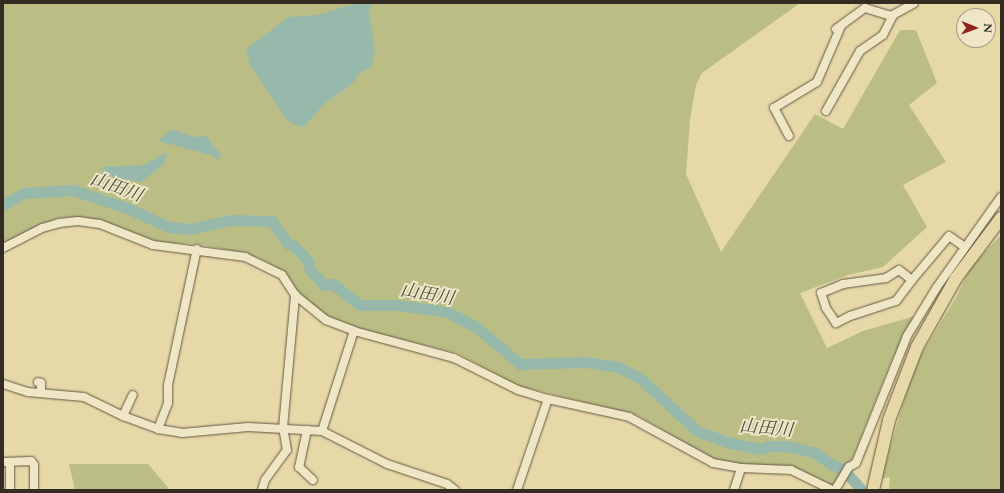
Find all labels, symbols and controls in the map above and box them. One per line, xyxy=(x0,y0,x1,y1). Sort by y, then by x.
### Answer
north arrow xyxy=(956,8,996,48)
text: N xyxy=(980,23,995,33)
water label: 山田川 xyxy=(87,169,145,207)
water label: 山田川 xyxy=(399,280,455,310)
water label: 山田川 xyxy=(738,416,794,442)

